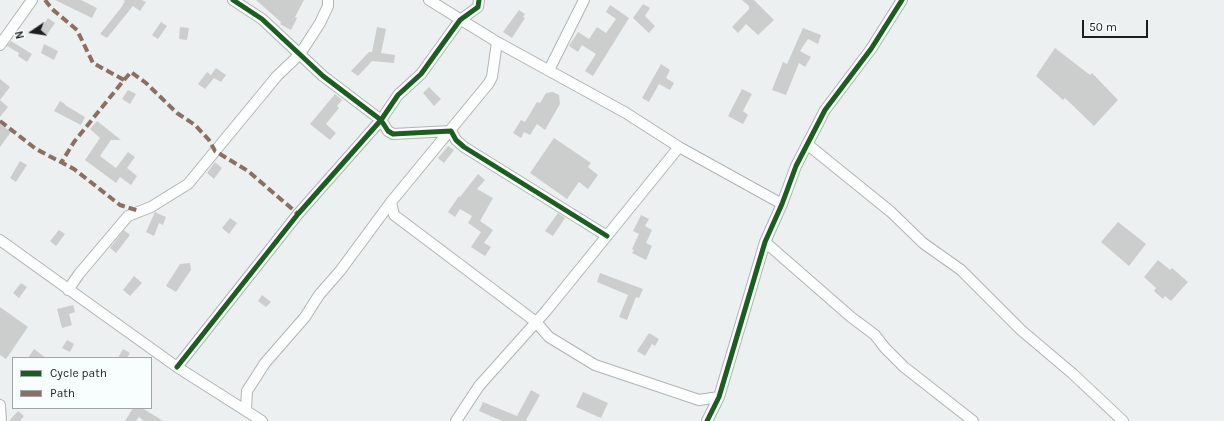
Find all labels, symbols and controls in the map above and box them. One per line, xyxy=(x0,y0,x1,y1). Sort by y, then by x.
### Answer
north arrow xyxy=(12,12,52,52)
scale bar xyxy=(1084,12,1150,38)
text: 50 m xyxy=(1089,20,1117,34)
text: N xyxy=(13,30,27,40)
legend xyxy=(12,357,152,409)
text: Cycle path xyxy=(50,366,107,380)
text: Path xyxy=(50,386,75,400)

